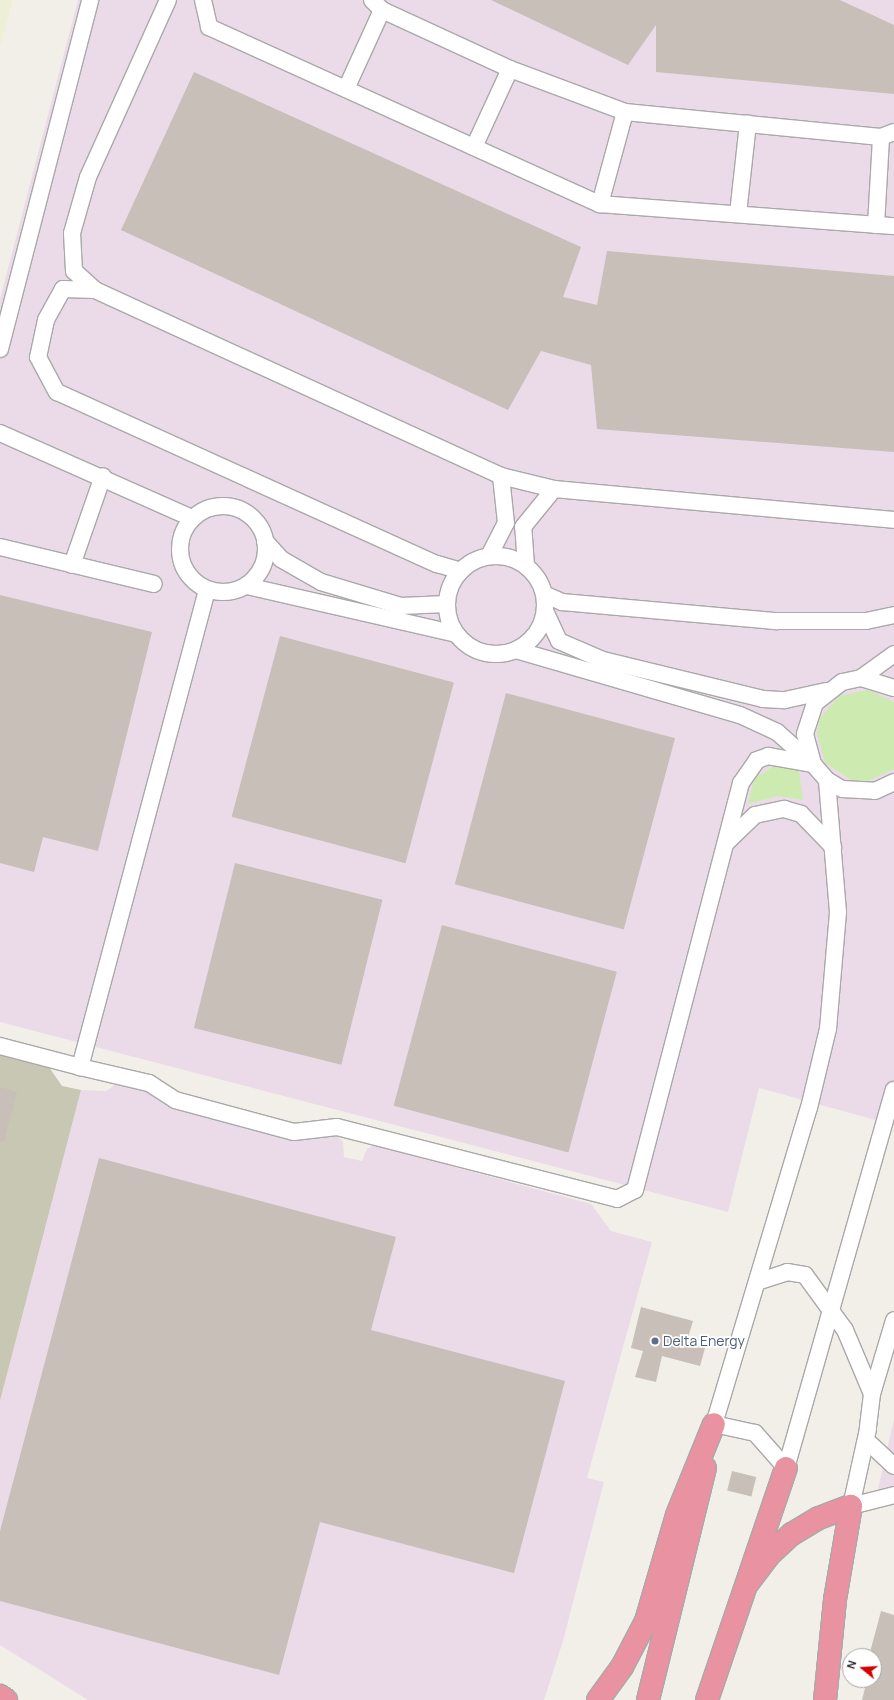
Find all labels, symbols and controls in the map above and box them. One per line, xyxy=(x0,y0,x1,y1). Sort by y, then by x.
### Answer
place label: Delta Energy xyxy=(663,1333,745,1349)
marker: Delta Energy xyxy=(650,1336,660,1346)
north arrow xyxy=(842,1648,882,1688)
text: N xyxy=(843,1658,859,1671)

